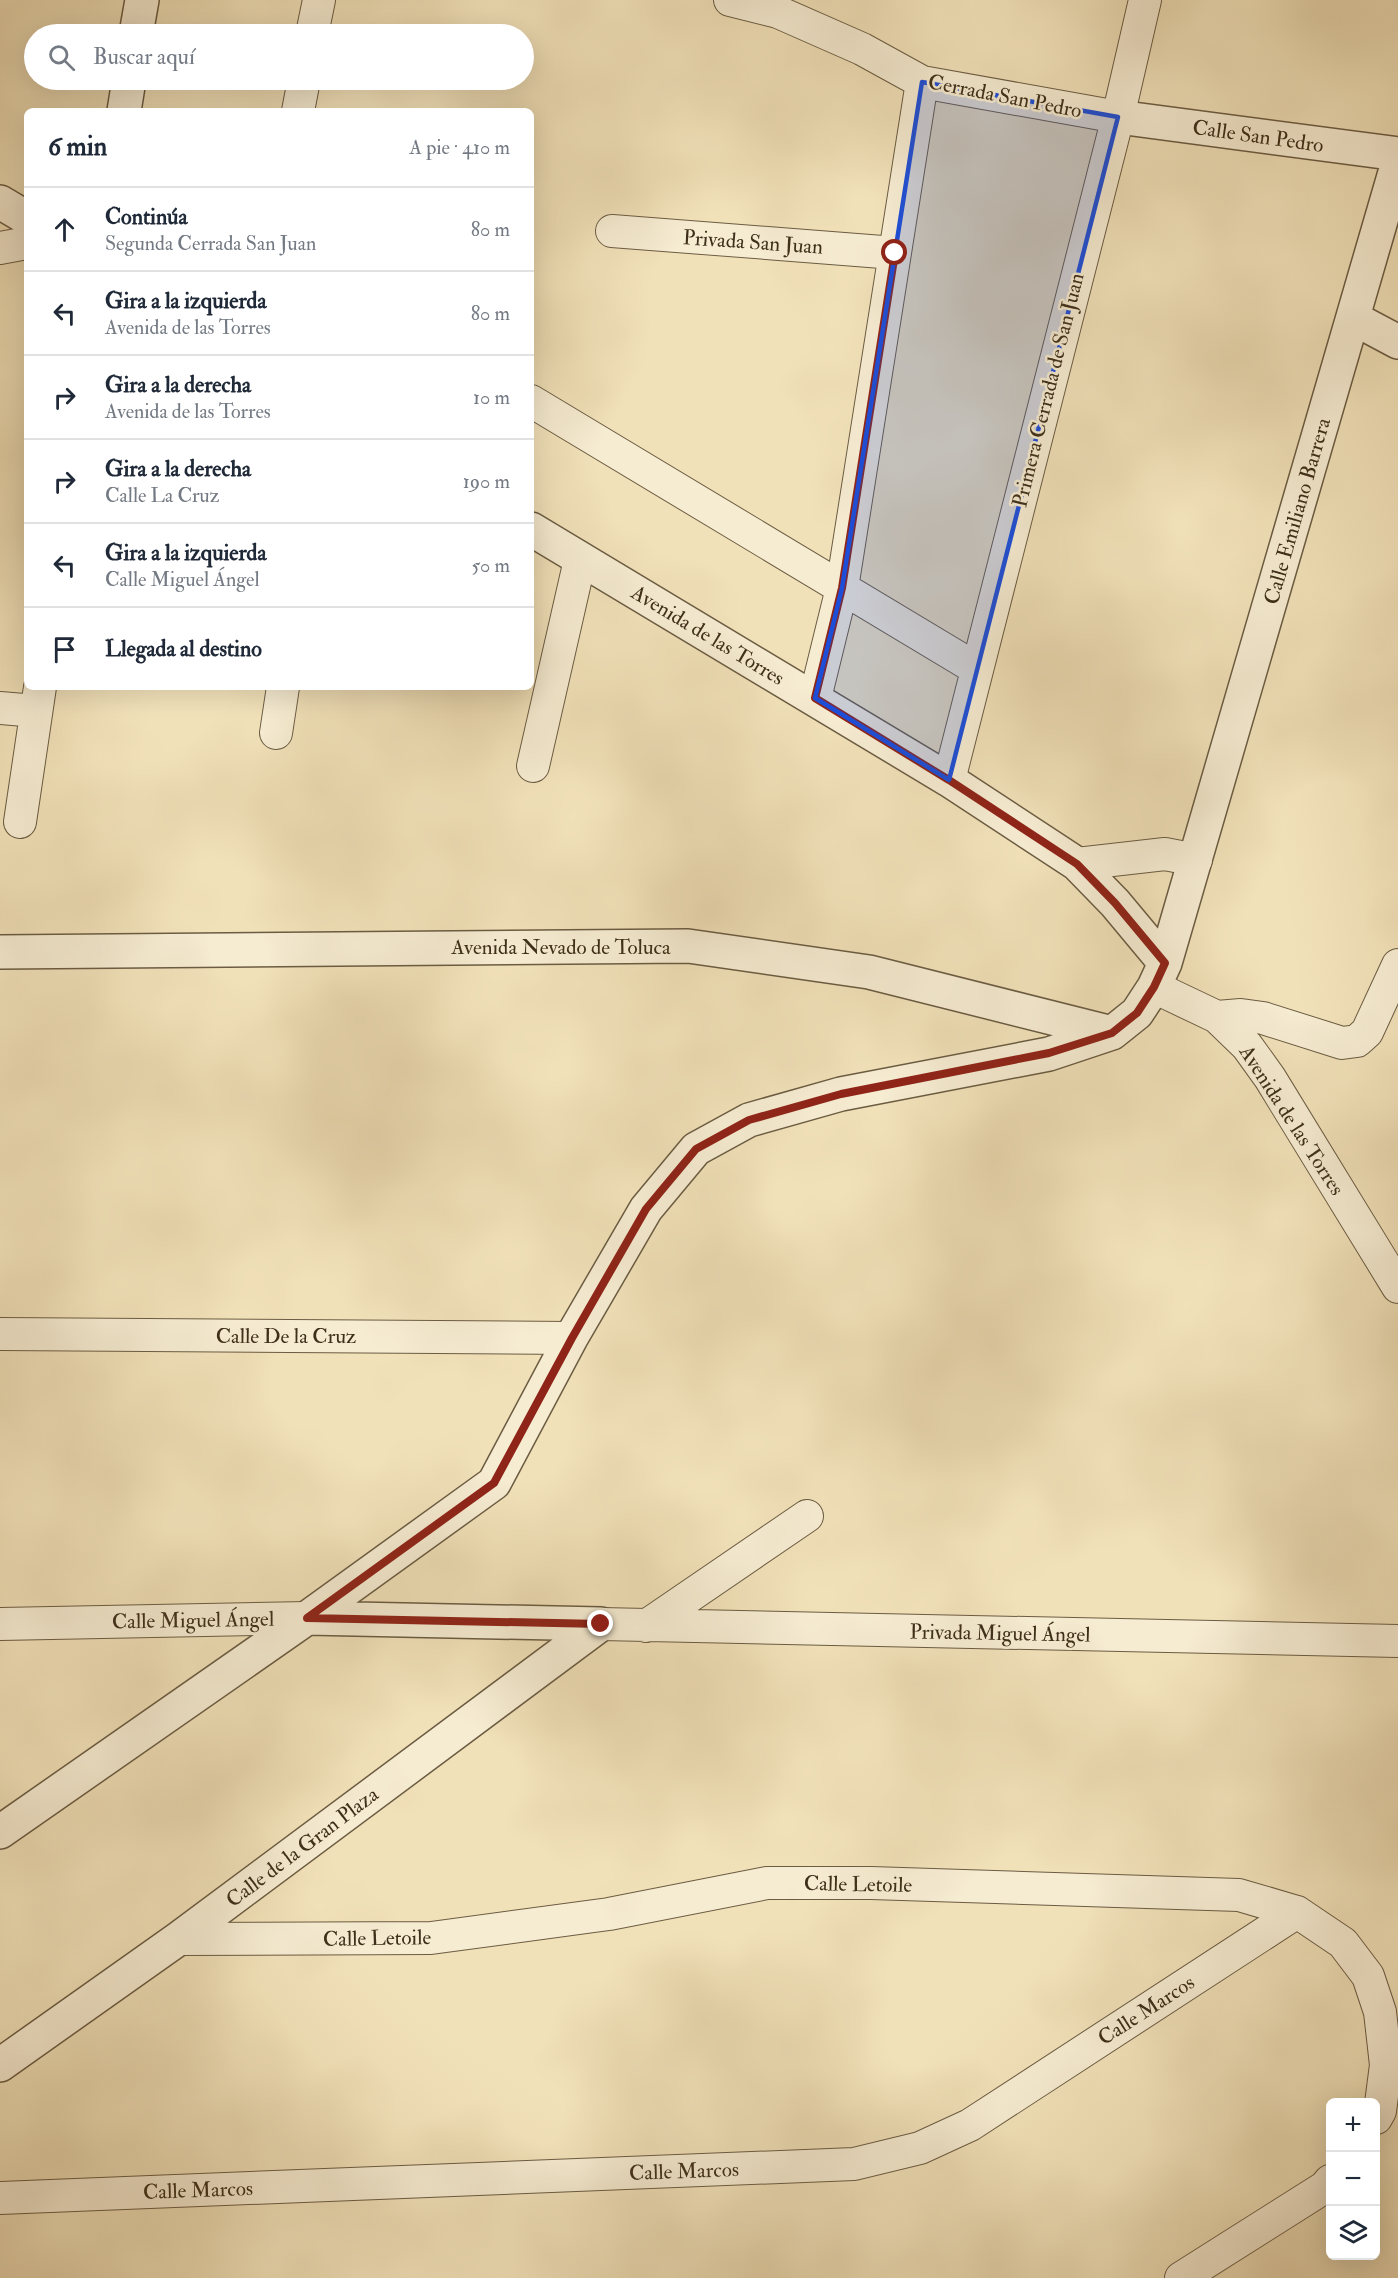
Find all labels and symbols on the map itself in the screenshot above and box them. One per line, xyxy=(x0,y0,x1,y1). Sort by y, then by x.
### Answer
street label: Cerrada San Pedro xyxy=(926,68,1084,125)
street label: Calle San Pedro xyxy=(1191,114,1325,159)
street label: Privada San Juan xyxy=(682,224,824,261)
route start xyxy=(881,239,907,265)
street label: Primera Cerrada de San Juan xyxy=(1006,270,1091,510)
street label: Calle Emiliano Barrera xyxy=(1258,414,1337,608)
street label: Avenida de las Torres xyxy=(625,579,789,692)
street label: Avenida Nevado de Toluca xyxy=(450,934,671,961)
street label: Avenida de las Torres xyxy=(1232,1039,1350,1201)
street label: Calle De la Cruz xyxy=(216,1323,356,1350)
street label: Calle Miguel Ángel xyxy=(112,1606,275,1635)
route end xyxy=(587,1610,613,1636)
street label: Privada Miguel Ángel xyxy=(909,1618,1091,1649)
street label: Calle de la Gran Plaza xyxy=(221,1781,384,1914)
street label: Calle Letoile xyxy=(804,1870,913,1899)
street label: Calle Letoile xyxy=(323,1924,432,1953)
street label: Calle Marcos xyxy=(1093,1969,1200,2052)
street label: Calle Marcos xyxy=(629,2156,739,2187)
street label: Calle Marcos xyxy=(143,2175,253,2206)

